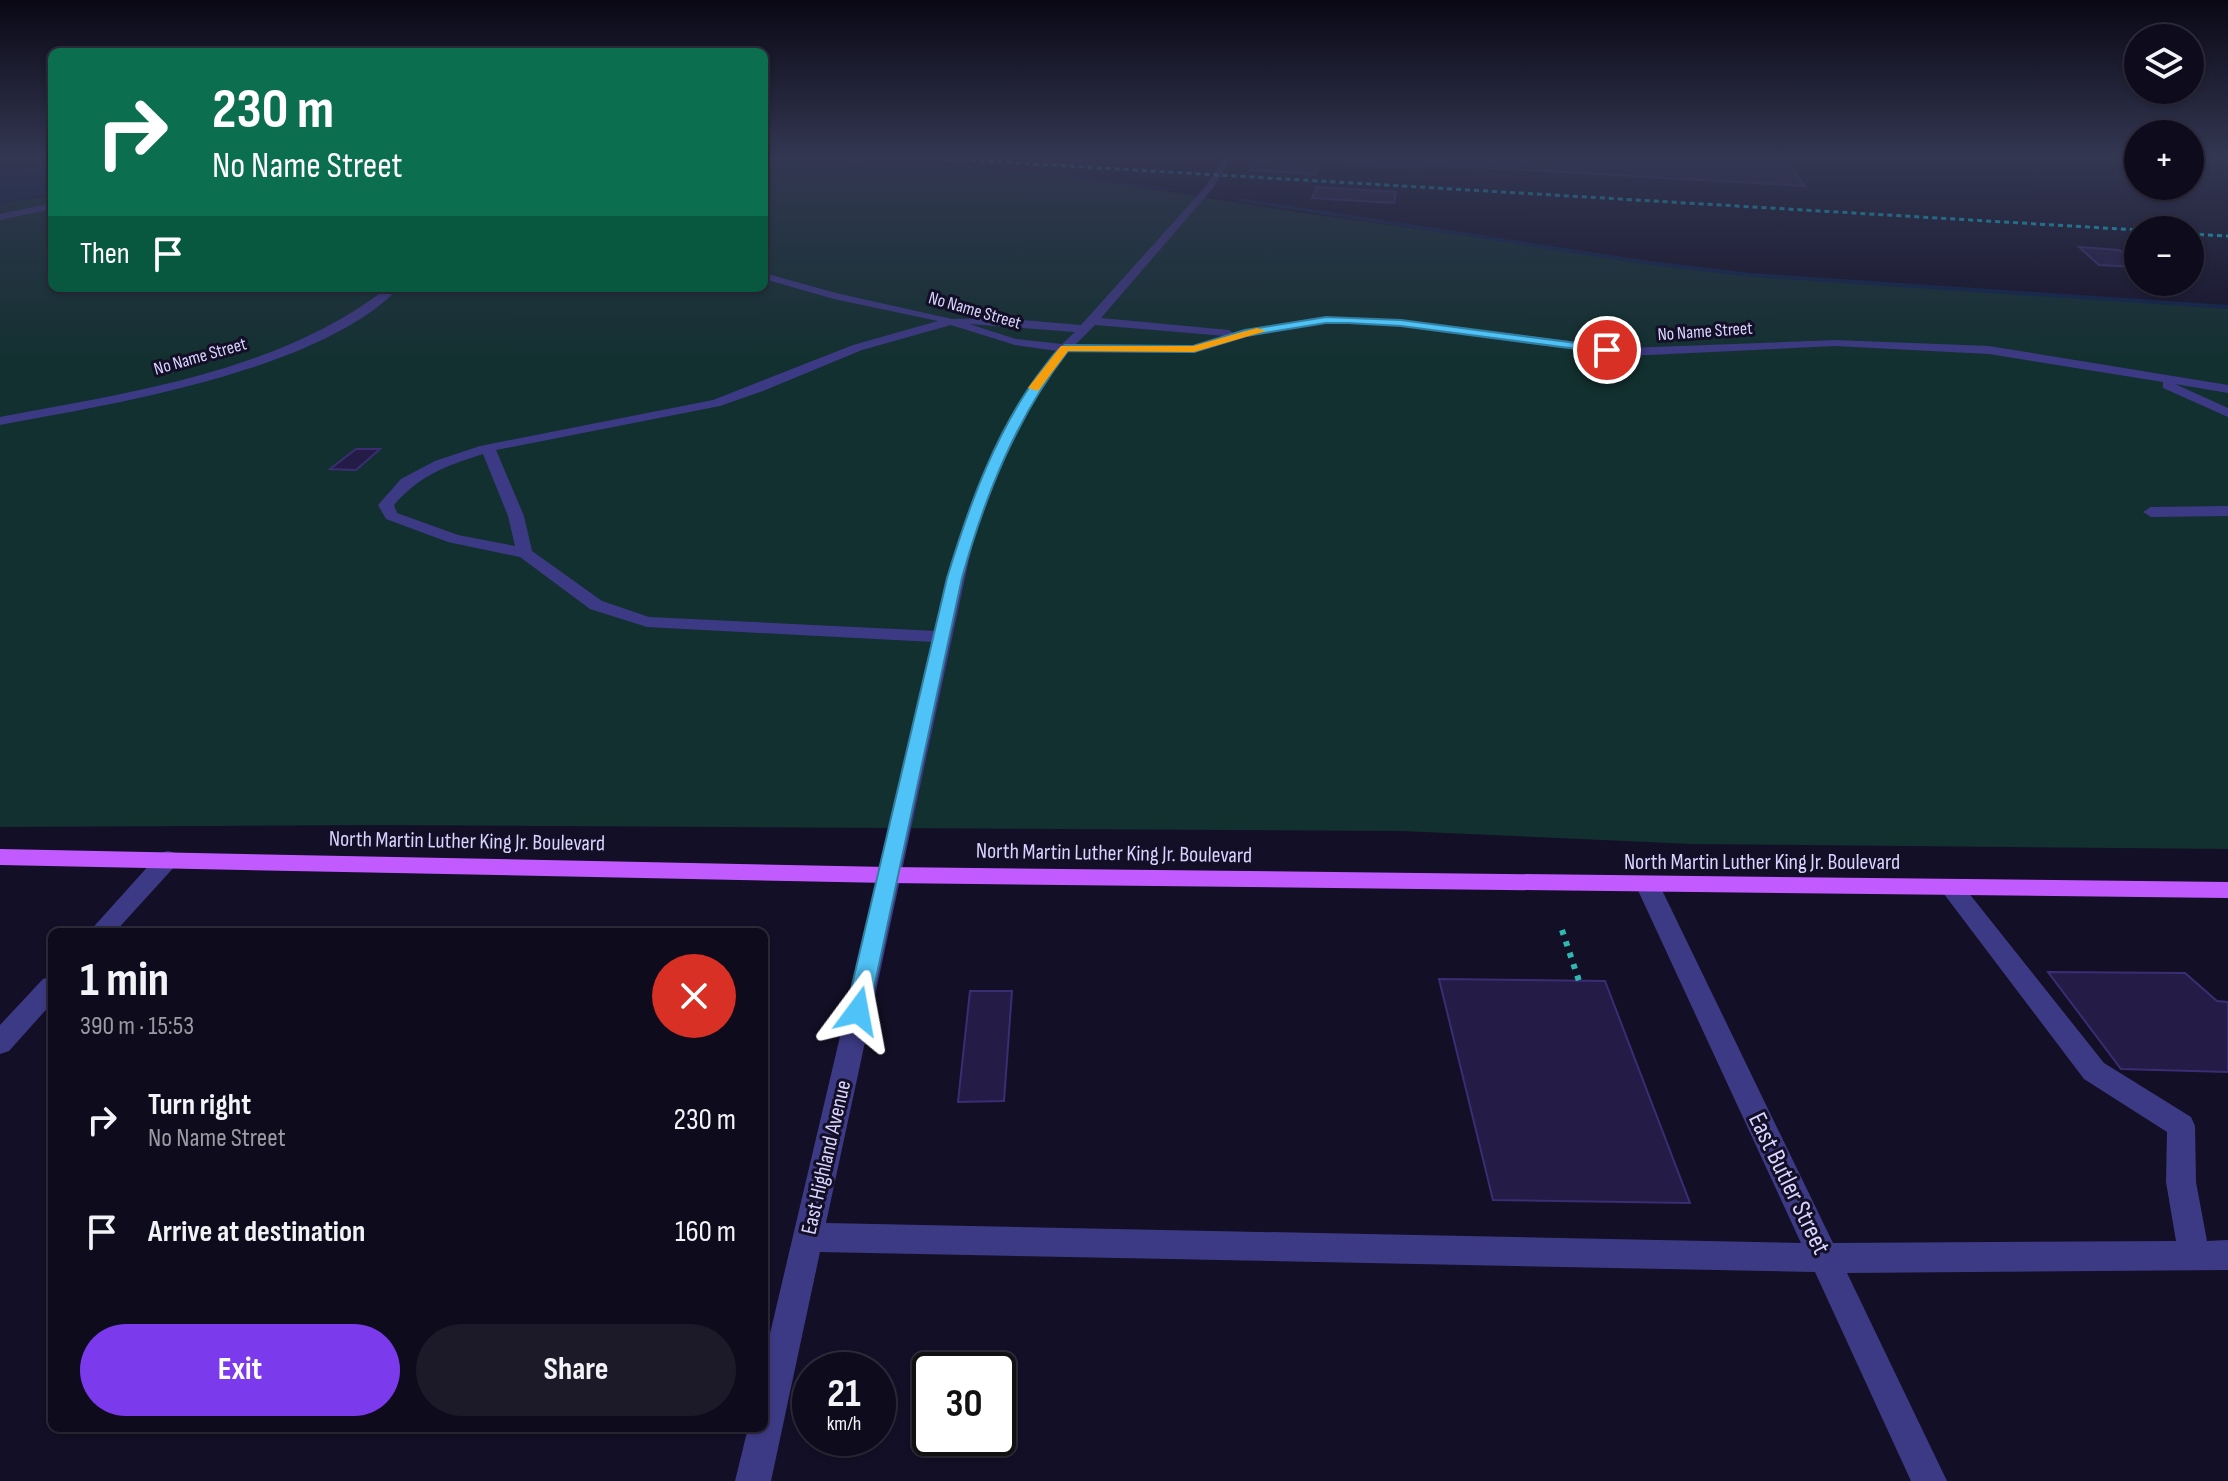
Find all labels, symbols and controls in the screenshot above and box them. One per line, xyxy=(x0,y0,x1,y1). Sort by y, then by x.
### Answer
map controls xyxy=(2124,24,2204,296)
button: layers xyxy=(2124,24,2204,104)
text: 230 m xyxy=(212,77,334,144)
icon: right xyxy=(80,80,184,184)
button: + xyxy=(2124,120,2204,200)
text: No Name Street xyxy=(212,145,403,188)
button: − xyxy=(2124,216,2204,296)
icon: arrive xyxy=(146,232,190,276)
text: Then xyxy=(80,236,130,272)
street label: No Name Street xyxy=(926,287,1024,334)
pin xyxy=(1573,316,1641,384)
street label: No Name Street xyxy=(1657,318,1754,345)
icon: arrive xyxy=(1585,328,1629,372)
street label: No Name Street xyxy=(151,333,249,380)
street label: North Martin Luther King Jr. Boulevard xyxy=(329,826,605,857)
street label: North Martin Luther King Jr. Boulevard xyxy=(976,838,1252,869)
street label: North Martin Luther King Jr. Boulevard xyxy=(1624,849,1900,876)
text: 1 min xyxy=(80,952,169,1009)
button: close xyxy=(652,954,736,1038)
position arrow xyxy=(816,969,900,1053)
text: 390 m · 15:53 xyxy=(80,1011,194,1042)
street label: East Highland Avenue xyxy=(796,1078,857,1237)
text: Turn right xyxy=(148,1087,251,1123)
icon: right xyxy=(80,1098,124,1142)
text: 230 m xyxy=(674,1102,736,1138)
street label: East Butler Street xyxy=(1741,1108,1836,1260)
text: No Name Street xyxy=(148,1123,286,1154)
icon: arrive xyxy=(80,1210,124,1254)
text: Arrive at destination xyxy=(148,1214,365,1250)
text: 160 m xyxy=(675,1214,736,1250)
button: Exit xyxy=(80,1324,400,1416)
button: Share xyxy=(416,1324,736,1416)
speed limit sign: 30 xyxy=(912,1352,1016,1456)
text: 21 xyxy=(827,1370,861,1418)
text: km/h xyxy=(827,1412,861,1436)

